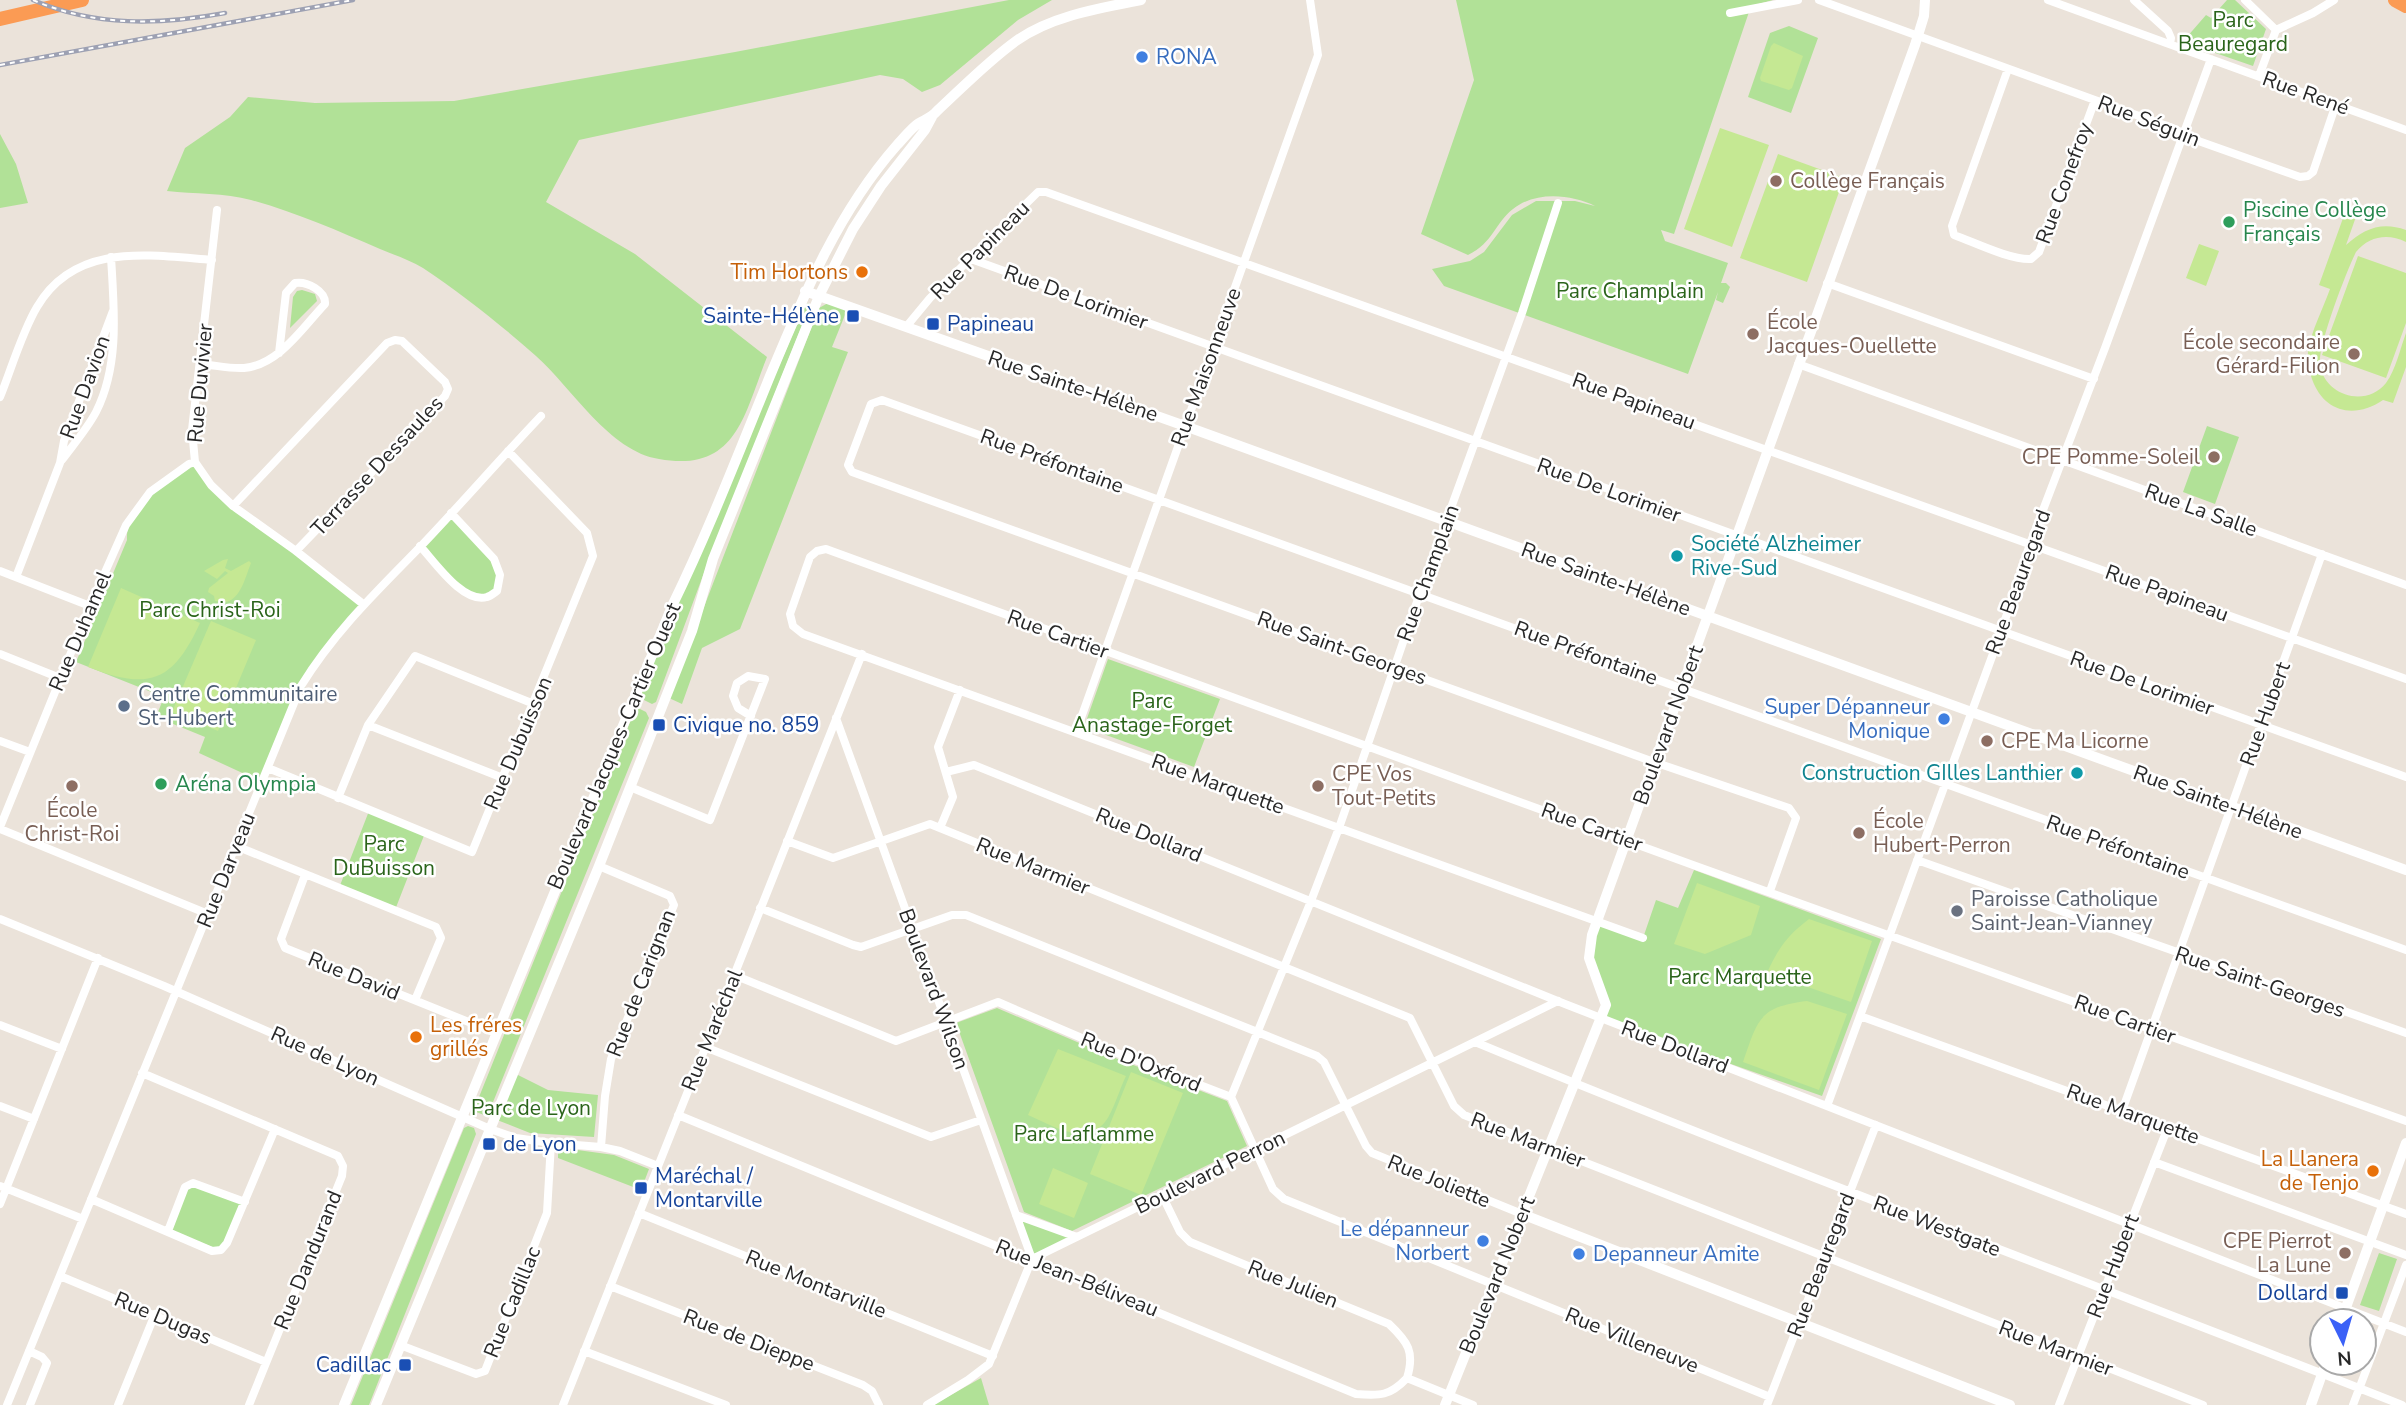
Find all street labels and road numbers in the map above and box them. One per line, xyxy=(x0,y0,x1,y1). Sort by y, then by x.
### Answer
street label: Rue René xyxy=(2259,64,2353,122)
street label: Rue Séguin xyxy=(2094,89,2204,153)
street label: Rue Conefroy xyxy=(2029,118,2099,248)
street label: Rue Papineau xyxy=(924,194,1036,306)
street label: Rue De Lorimier xyxy=(1000,258,1152,336)
street label: Rue Maisonneuve xyxy=(1164,284,1248,450)
street label: Rue Duvivier xyxy=(181,322,219,444)
street label: Rue Davion xyxy=(53,331,117,443)
street label: Rue Sainte-Hélène xyxy=(984,344,1162,428)
street label: Rue Papineau xyxy=(1568,366,1700,436)
street label: Terrasse Dessaules xyxy=(305,390,449,542)
street label: Rue Préfontaine xyxy=(976,422,1128,500)
street label: Rue De Lorimier xyxy=(1533,451,1685,529)
street label: Rue La Salle xyxy=(2141,477,2261,543)
street label: Rue Champlain xyxy=(1390,501,1466,645)
street label: Rue Beauregard xyxy=(1979,506,2057,658)
street label: Rue Sainte-Hélène xyxy=(1517,535,1695,623)
street label: Rue Papineau xyxy=(2101,558,2233,628)
street label: Rue Duhamel xyxy=(42,566,118,695)
street label: Boulevard Jacques-Cartier Ouest xyxy=(541,598,687,894)
street label: Rue Cartier xyxy=(1003,603,1113,665)
street label: Rue Saint-Georges xyxy=(1253,604,1431,692)
street label: Rue Préfontaine xyxy=(1510,614,1662,692)
street label: Boulevard Nobert xyxy=(1626,641,1710,809)
street label: Rue De Lorimier xyxy=(2066,644,2218,722)
street label: Rue Hubert xyxy=(2233,657,2297,770)
street label: Rue Dubuisson xyxy=(477,672,559,814)
street label: Rue Marquette xyxy=(1148,747,1288,821)
street label: Rue Sainte-Hélène xyxy=(2129,758,2307,846)
street label: Rue Cartier xyxy=(1537,796,1647,858)
street label: Rue Dollard xyxy=(1091,801,1207,869)
street label: Rue Darveau xyxy=(190,808,262,932)
street label: Rue Préfontaine xyxy=(2042,808,2194,886)
street label: Rue Marmier xyxy=(972,830,1095,902)
street label: Rue de Carignan xyxy=(600,905,682,1061)
street label: Boulevard Wilson xyxy=(892,905,976,1073)
street label: Rue Saint-Georges xyxy=(2171,940,2349,1024)
street label: Rue David xyxy=(304,945,404,1007)
street label: Rue Maréchal xyxy=(675,964,749,1095)
street label: Rue Cartier xyxy=(2070,988,2180,1050)
street label: Rue Dollard xyxy=(1617,1014,1733,1080)
street label: Rue de Lyon xyxy=(266,1020,384,1092)
street label: Rue D'Oxford xyxy=(1077,1025,1205,1099)
street label: Rue Marquette xyxy=(2063,1077,2203,1151)
street label: Rue Marmier xyxy=(1467,1105,1590,1175)
street label: Boulevard Perron xyxy=(1130,1123,1290,1221)
street label: Rue Joliette xyxy=(1383,1148,1495,1214)
street label: Rue Dandurand xyxy=(267,1186,349,1334)
street label: Rue Beauregard xyxy=(1781,1189,1861,1341)
street label: Rue Westgate xyxy=(1869,1189,2005,1263)
street label: Boulevard Nobert xyxy=(1453,1191,1542,1358)
street label: Rue Hubert xyxy=(2080,1209,2146,1322)
street label: Rue Jean-Béliveau xyxy=(991,1233,1163,1323)
street label: Rue Cadillac xyxy=(477,1242,547,1362)
street label: Rue Montarville xyxy=(741,1243,891,1325)
street label: Rue Julien xyxy=(1244,1253,1342,1315)
street label: Rue Dugas xyxy=(110,1285,216,1351)
street label: Rue Villeneuve xyxy=(1561,1300,1703,1380)
street label: Rue de Dieppe xyxy=(679,1302,819,1378)
street label: Rue Marmier xyxy=(1995,1313,2118,1383)

